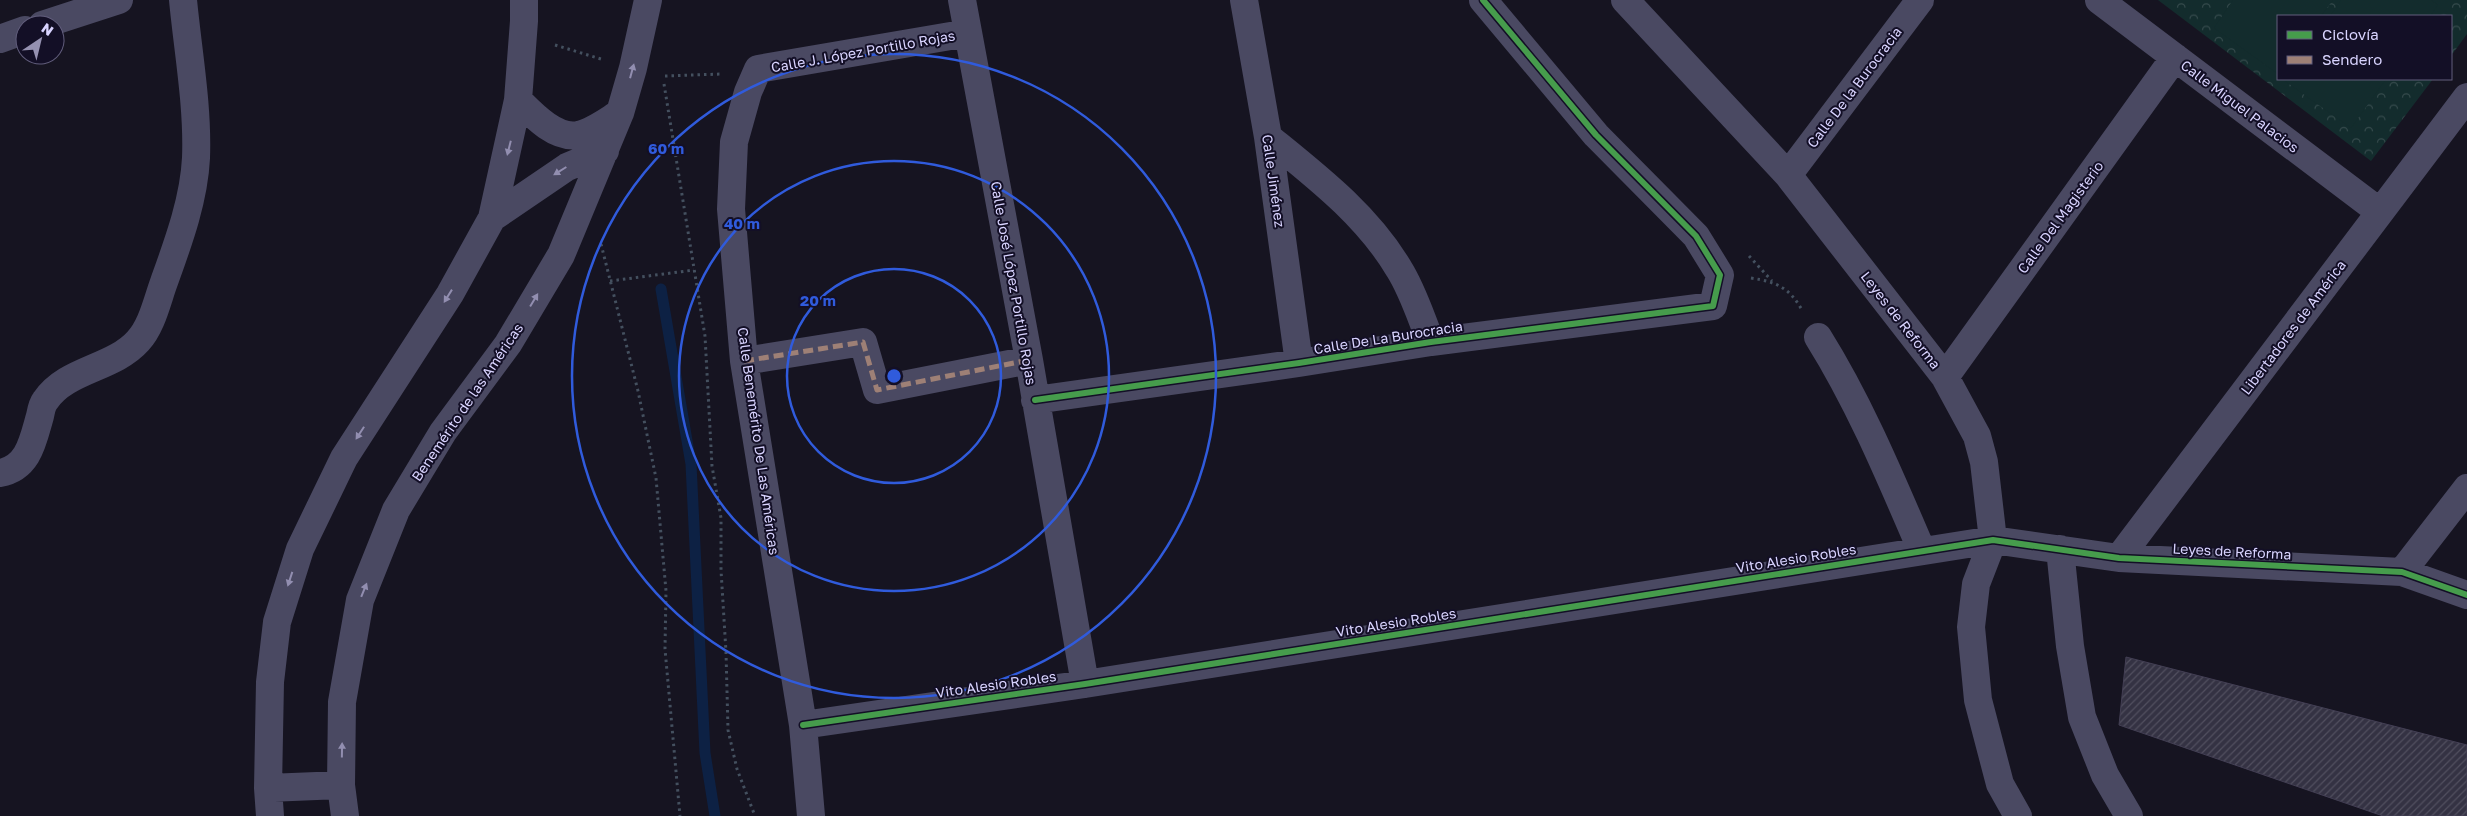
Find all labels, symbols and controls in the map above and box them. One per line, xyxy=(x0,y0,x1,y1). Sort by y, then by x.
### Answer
north arrow xyxy=(15,15,65,65)
legend xyxy=(2277,15,2452,80)
text: N xyxy=(39,19,57,39)
street label: Calle De la Burocracia xyxy=(1803,23,1905,151)
text: Ciclovía xyxy=(2322,25,2379,43)
street label: Calle J. López Portillo Rojas xyxy=(770,26,956,76)
text: Sendero xyxy=(2322,50,2382,68)
street label: Calle Miguel Palacios xyxy=(2178,56,2302,156)
one-way arrow xyxy=(628,64,636,79)
street label: Calle Jiménez xyxy=(1259,133,1289,229)
text: 60 m xyxy=(648,139,684,157)
one-way arrow xyxy=(505,140,513,155)
street label: Calle Del Magisterio xyxy=(2013,157,2107,277)
one-way arrow xyxy=(554,167,567,176)
street label: Calle José López Portillo Rojas xyxy=(988,180,1040,386)
text: 40 m xyxy=(724,214,760,232)
street label: Libertadores de América xyxy=(2237,256,2349,398)
street label: Leyes de Reforma xyxy=(1858,268,1944,372)
one-way arrow xyxy=(443,290,452,303)
text: 20 m xyxy=(800,291,836,309)
one-way arrow xyxy=(530,294,539,307)
street label: Calle De La Burocracia xyxy=(1312,317,1464,357)
street label: Benemérito de las Américas xyxy=(408,320,526,484)
street label: Calle Benemérito De Las Américas xyxy=(735,326,783,556)
centre of rings xyxy=(885,367,903,385)
one-way arrow xyxy=(355,427,365,440)
street label: Leyes de Reforma xyxy=(2172,539,2292,563)
street label: Vito Alesio Robles xyxy=(1735,540,1857,576)
one-way arrow xyxy=(286,572,294,587)
one-way arrow xyxy=(360,583,368,597)
street label: Vito Alesio Robles xyxy=(1335,604,1457,640)
street label: Vito Alesio Robles xyxy=(935,667,1057,701)
one-way arrow xyxy=(338,742,346,758)

